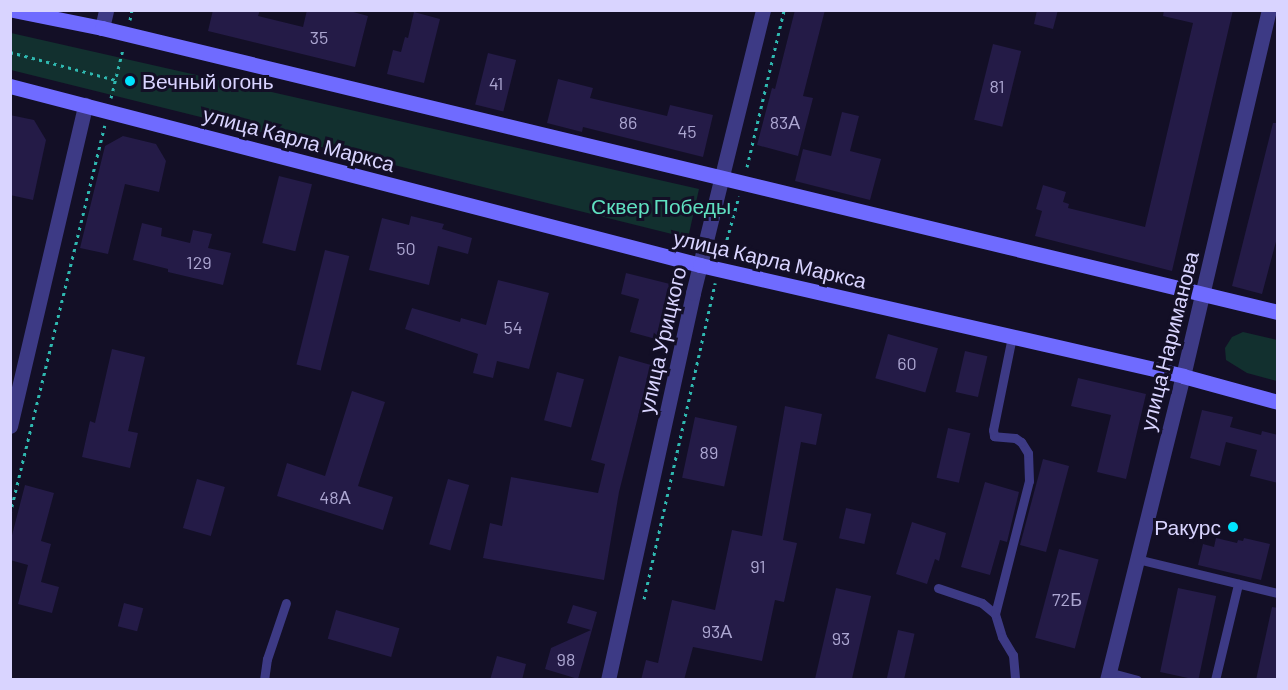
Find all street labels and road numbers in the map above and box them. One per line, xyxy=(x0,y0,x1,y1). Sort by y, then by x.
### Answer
street label: улица Карла Маркса xyxy=(200,101,398,177)
street label: улица Карла Маркса xyxy=(671,224,869,294)
street label: улица Нариманова xyxy=(1134,249,1204,433)
street label: улица Урицкого xyxy=(633,264,691,416)

